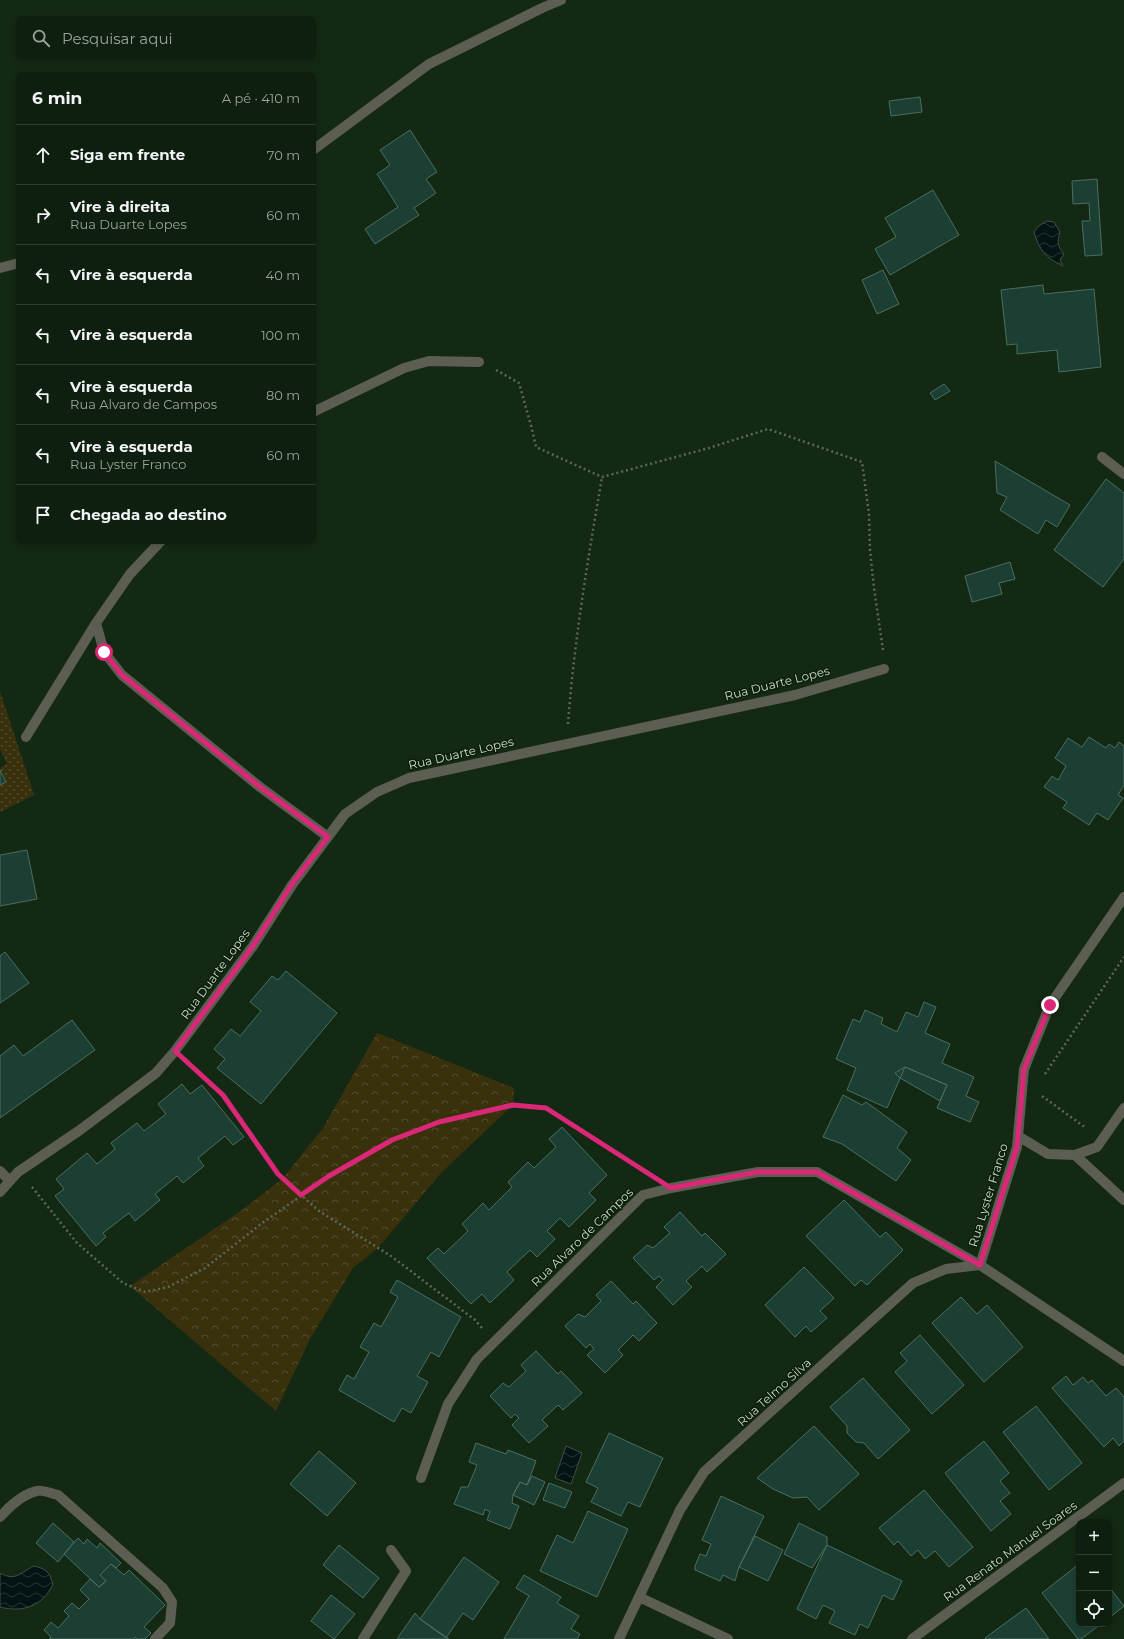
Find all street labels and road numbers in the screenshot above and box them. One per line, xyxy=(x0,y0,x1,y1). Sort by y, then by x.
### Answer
street label: Rua Duarte Lopes xyxy=(723,663,831,703)
street label: Rua Duarte Lopes xyxy=(407,734,515,772)
street label: Rua Duarte Lopes xyxy=(177,926,253,1022)
street label: Rua Lyster Franco xyxy=(965,1141,1011,1249)
street label: Rua Alvaro de Campos xyxy=(528,1184,636,1290)
street label: Rua Telmo Silva xyxy=(734,1355,814,1429)
street label: Rua Renato Manuel Soares xyxy=(940,1497,1080,1605)

